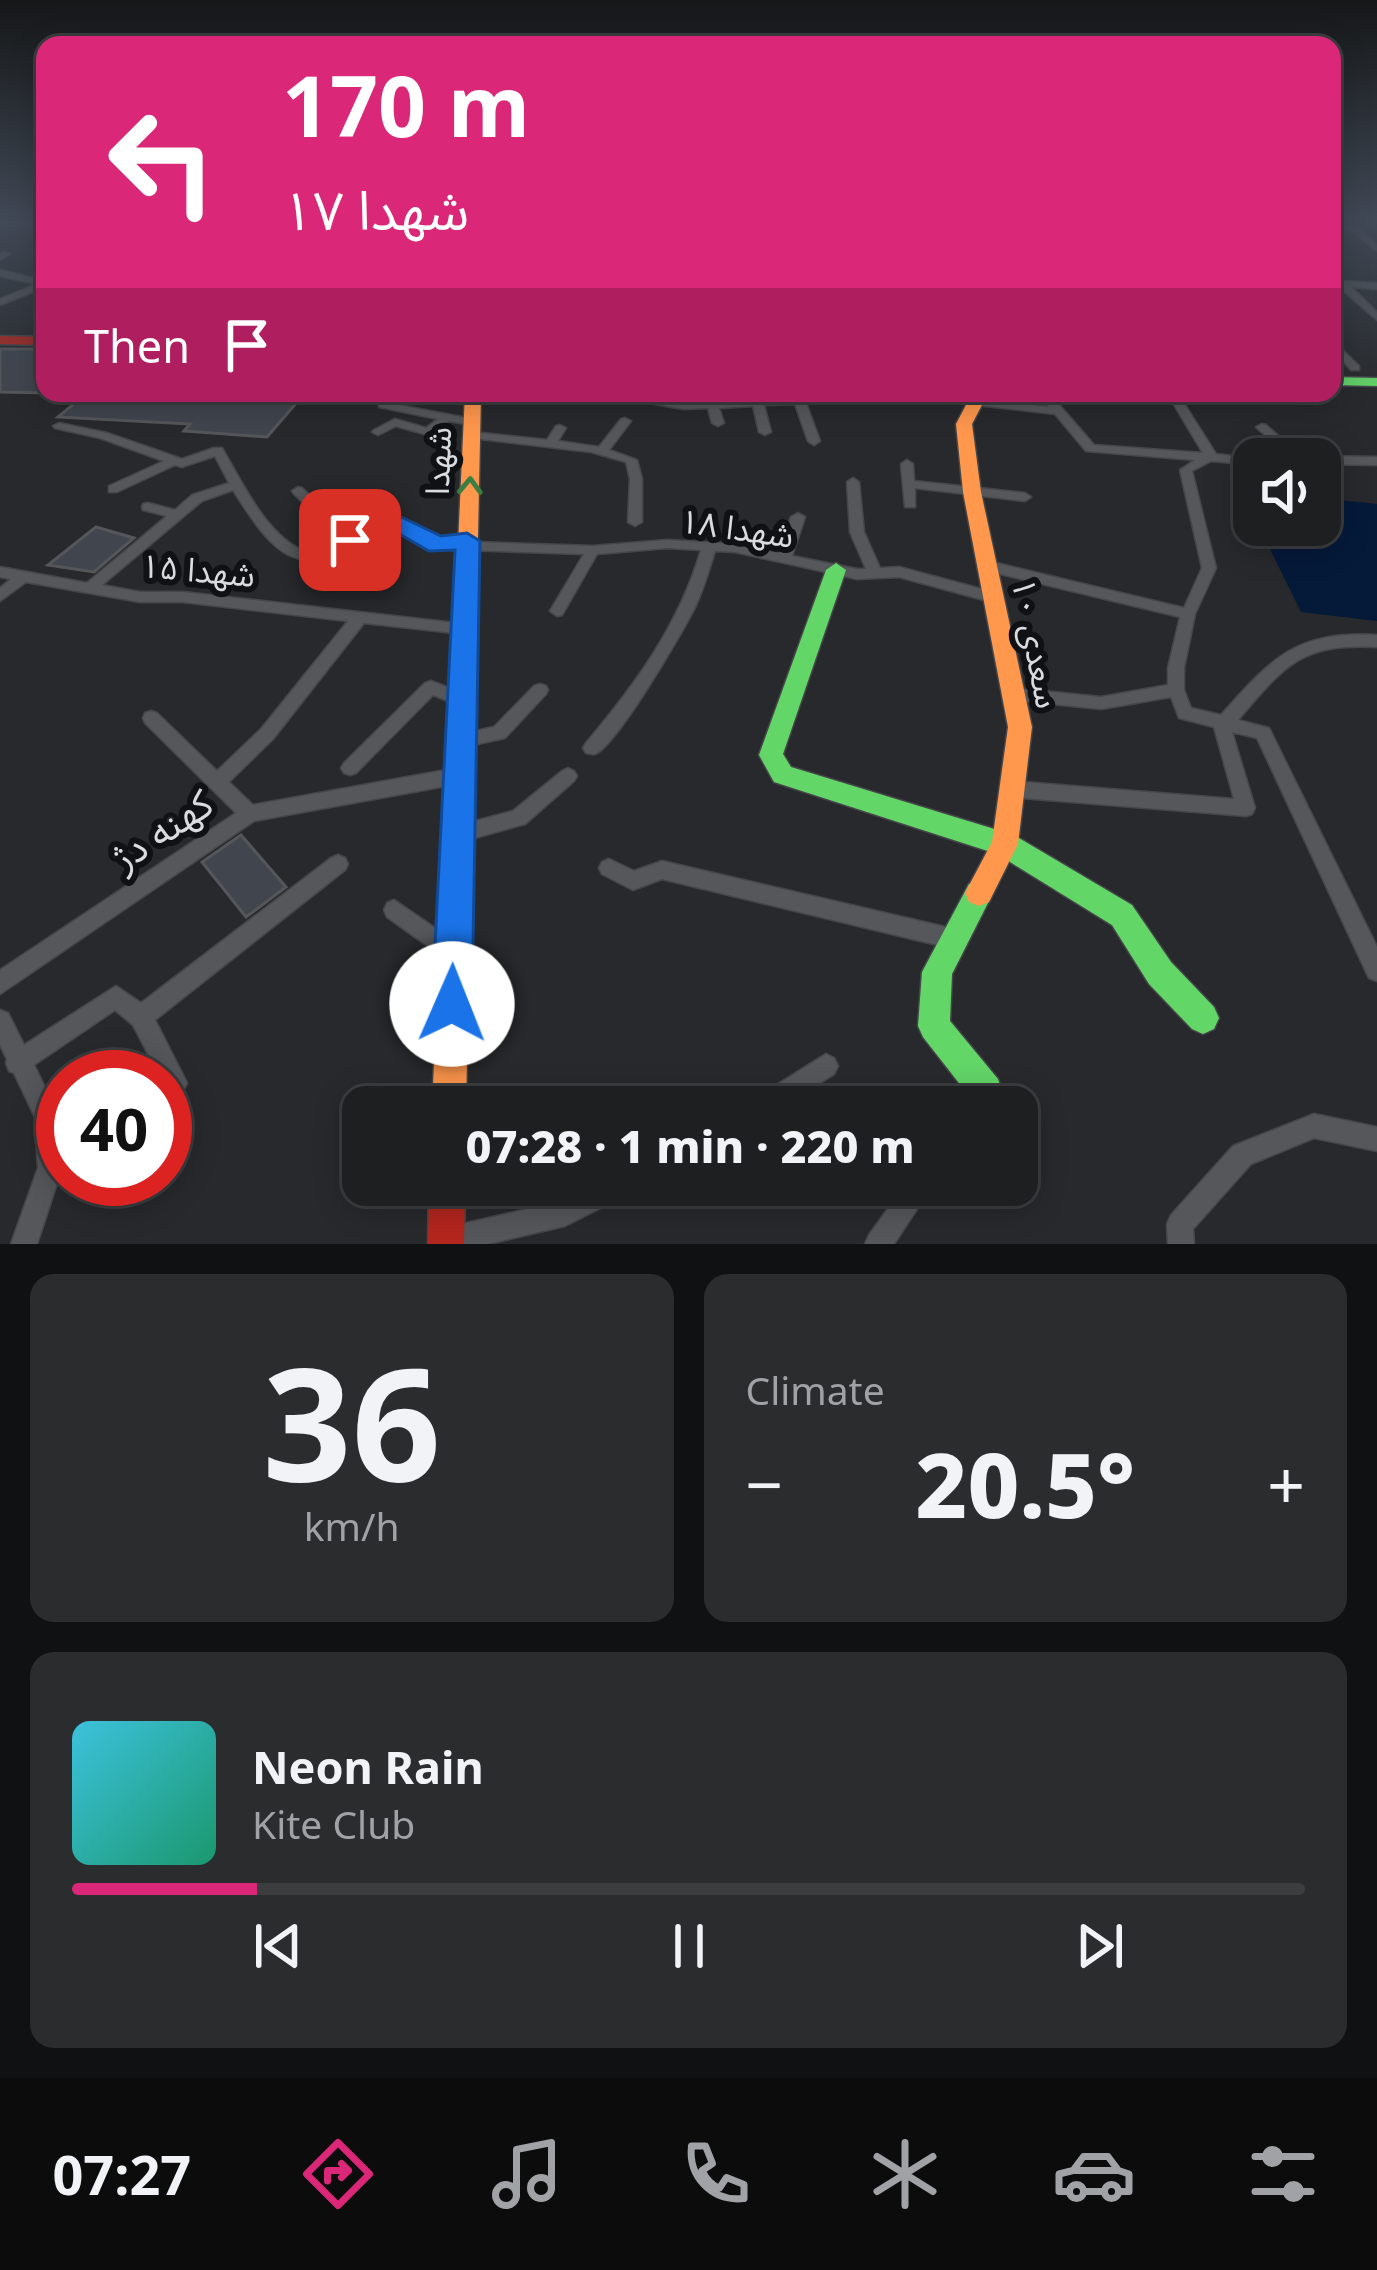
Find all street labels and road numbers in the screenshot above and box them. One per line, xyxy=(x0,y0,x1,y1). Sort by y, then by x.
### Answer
street label: شهدا xyxy=(414,426,461,496)
street label: شهدا ۱۸ xyxy=(677,497,797,558)
street label: شهدا ۱۵ xyxy=(139,542,257,597)
street label: سعدی ۱۰ xyxy=(1002,574,1071,712)
street label: کهنه دژ xyxy=(99,775,223,882)

